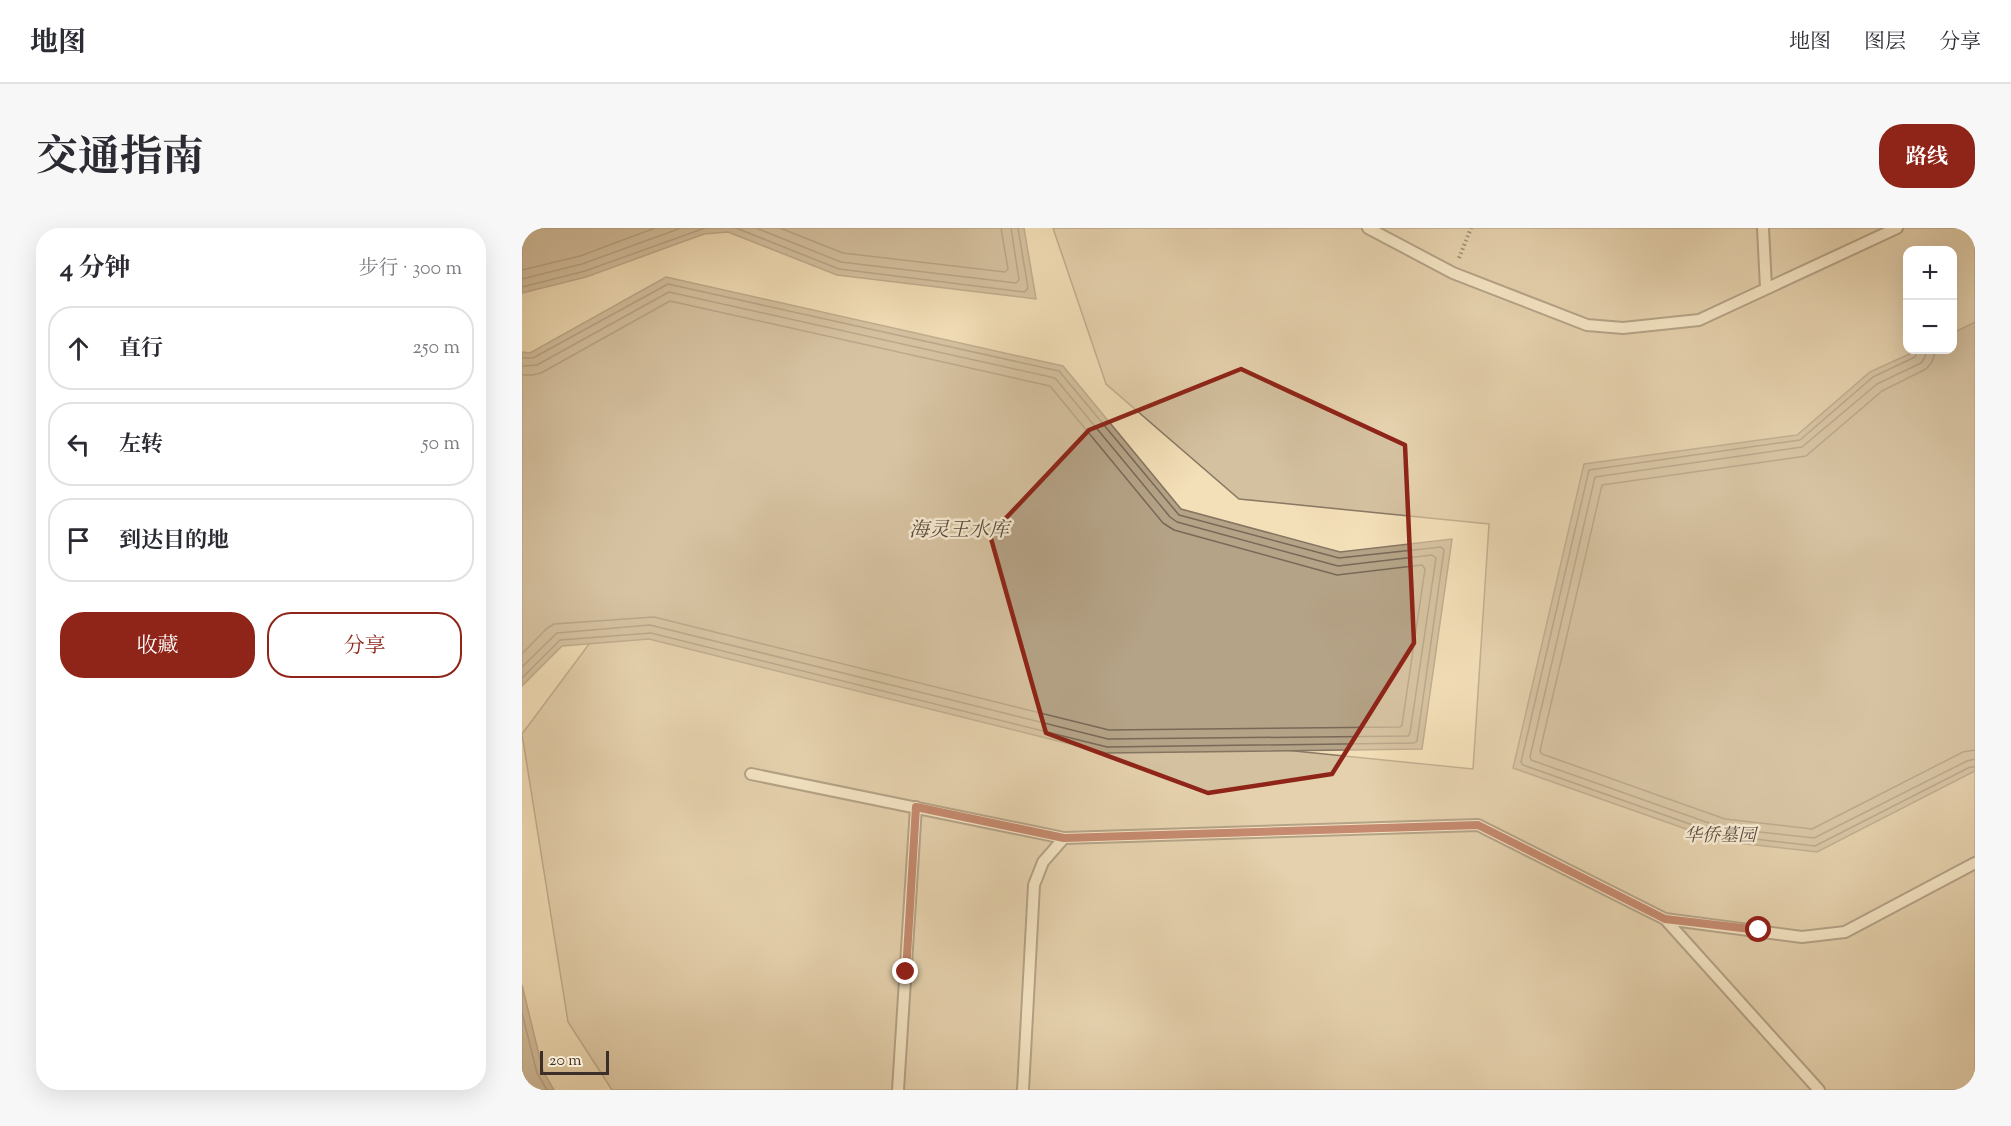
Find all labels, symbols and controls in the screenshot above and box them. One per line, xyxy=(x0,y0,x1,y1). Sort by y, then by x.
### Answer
text: 地图 xyxy=(30,24,86,64)
text: 地图 xyxy=(1789,28,1831,58)
text: 图层 xyxy=(1864,28,1906,58)
text: 分享 xyxy=(1939,28,1981,58)
button: 路线 xyxy=(1879,124,1975,188)
text: 交通指南 xyxy=(36,130,204,190)
map controls xyxy=(1903,246,1957,354)
button: + xyxy=(1903,246,1957,300)
text: 4 分钟 xyxy=(60,251,131,288)
text: 步行 · 300 m xyxy=(359,255,462,284)
button: − xyxy=(1903,300,1957,354)
icon: ahead xyxy=(62,332,95,365)
text: 直行 xyxy=(119,334,163,366)
text: 250 m xyxy=(412,334,460,363)
icon: left xyxy=(62,428,95,461)
text: 左转 xyxy=(119,430,163,462)
text: 50 m xyxy=(422,430,460,459)
water label: 海灵王水库 xyxy=(909,517,1012,546)
icon: arrive xyxy=(62,524,95,557)
text: 到达目的地 xyxy=(119,526,229,558)
button: 收藏 xyxy=(60,612,255,678)
button: 分享 xyxy=(267,612,462,678)
park label: 华侨墓园 xyxy=(1684,824,1759,850)
route start xyxy=(1745,916,1771,942)
route end xyxy=(892,958,918,984)
scale bar xyxy=(540,1048,609,1076)
text: 20 m xyxy=(549,1050,582,1073)

